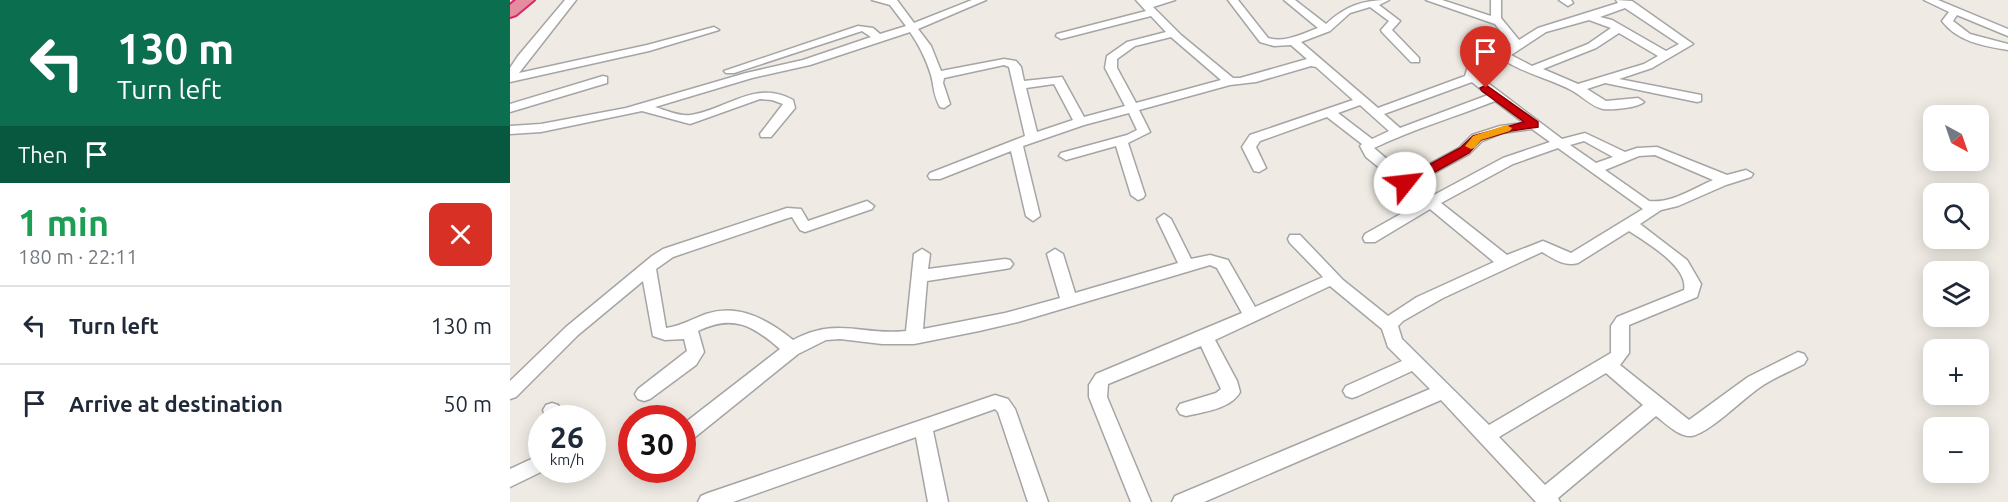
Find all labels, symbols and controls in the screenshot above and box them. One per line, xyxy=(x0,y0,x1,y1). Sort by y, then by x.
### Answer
icon: left xyxy=(18,24,96,102)
text: 130 m xyxy=(117,25,234,72)
pin xyxy=(1460,26,1511,88)
icon: arrive xyxy=(1469,35,1502,68)
text: Turn left xyxy=(117,74,221,104)
north arrow xyxy=(1923,105,1989,171)
map controls xyxy=(1923,105,1989,483)
icon: arrive xyxy=(80,138,113,171)
text: Then xyxy=(18,142,68,167)
position arrow xyxy=(1373,151,1437,215)
button: search xyxy=(1923,183,1989,249)
text: 1 min xyxy=(18,202,109,243)
button: close xyxy=(429,203,492,266)
text: 180 m · 22:11 xyxy=(18,245,138,268)
button: layers xyxy=(1923,261,1989,327)
icon: left xyxy=(18,309,51,342)
text: Turn left xyxy=(69,313,159,338)
text: 130 m xyxy=(431,313,492,338)
button: + xyxy=(1923,339,1989,405)
icon: arrive xyxy=(18,387,51,420)
text: Arrive at destination xyxy=(69,391,283,416)
text: 50 m xyxy=(443,391,492,416)
speed limit sign: 30 xyxy=(618,405,696,483)
button: − xyxy=(1923,417,1989,483)
text: 26 xyxy=(550,420,584,454)
text: km/h xyxy=(550,451,584,468)

